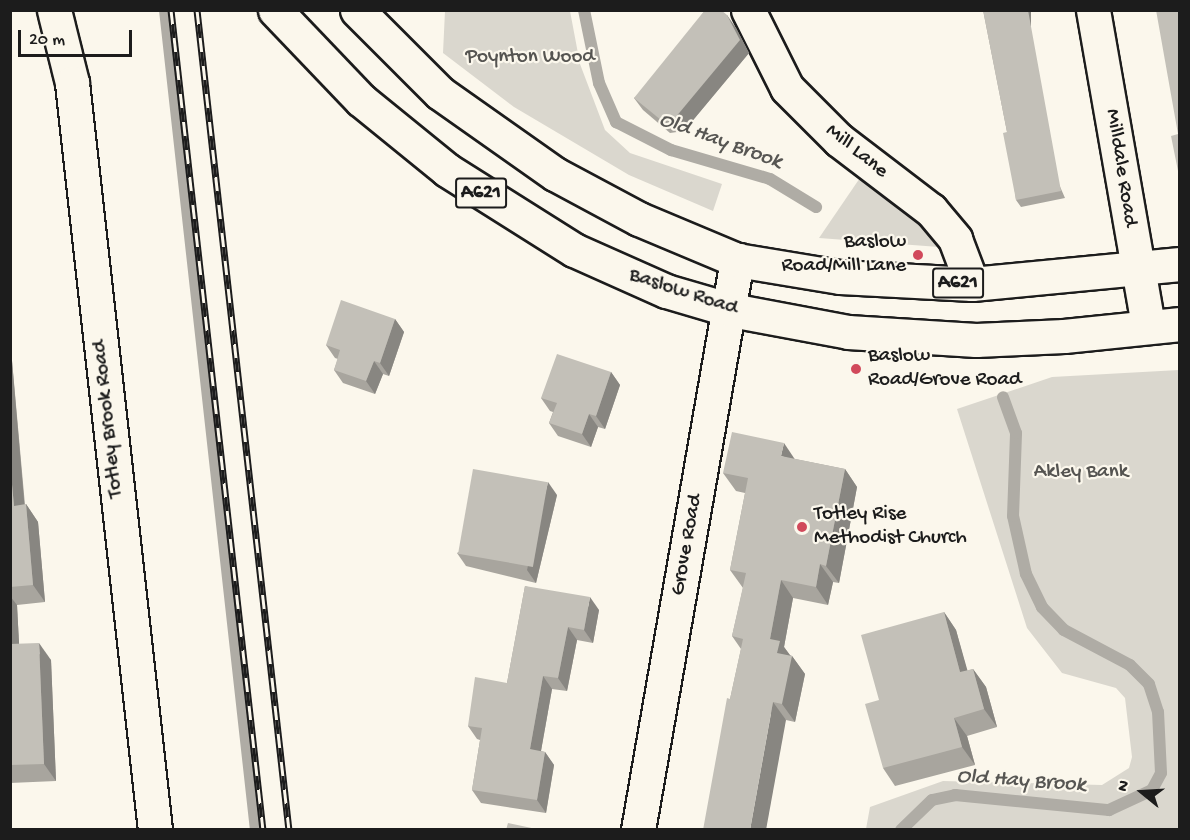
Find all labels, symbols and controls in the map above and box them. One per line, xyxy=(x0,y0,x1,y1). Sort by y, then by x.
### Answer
scale bar xyxy=(21,18,135,56)
text: 20 m xyxy=(29,30,65,51)
park label: Poynton Wood xyxy=(465,45,595,71)
street label: Milldale Road xyxy=(1098,107,1142,229)
water label: Old Hay Brook xyxy=(655,108,785,176)
street label: Mill Lane xyxy=(820,119,892,185)
road number: A621 xyxy=(454,176,508,210)
place label: Baslow Road/Mill Lane xyxy=(782,230,906,280)
marker: Baslow Road/Mill Lane xyxy=(911,248,925,262)
street label: Baslow Road xyxy=(625,264,741,322)
road number: A621 xyxy=(931,266,985,300)
street label: Totley Brook Road xyxy=(88,339,130,499)
place label: Baslow Road/Grove Road xyxy=(868,344,1021,394)
marker: Baslow Road/Grove Road xyxy=(849,362,863,376)
park label: Akley Bank xyxy=(1034,460,1128,486)
street label: Grove Road xyxy=(667,492,709,598)
place label: Totley Rise Methodist Church xyxy=(814,502,967,552)
marker: Totley Rise Methodist Church xyxy=(795,520,809,534)
north arrow xyxy=(1112,762,1172,822)
water label: Old Hay Brook xyxy=(956,764,1086,800)
text: N xyxy=(1114,778,1135,794)

